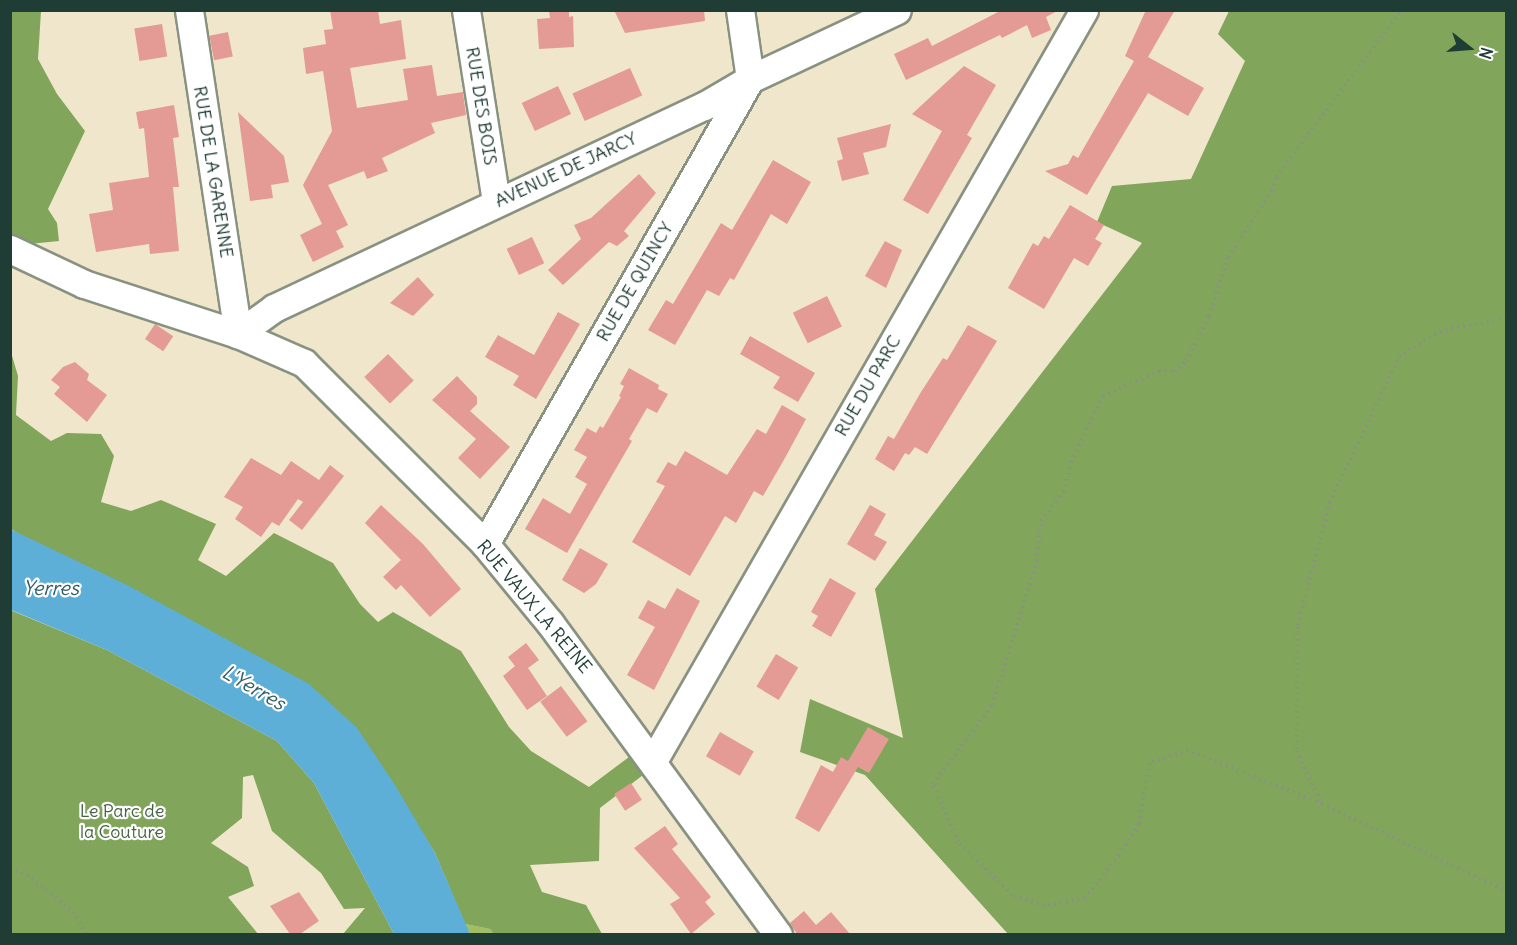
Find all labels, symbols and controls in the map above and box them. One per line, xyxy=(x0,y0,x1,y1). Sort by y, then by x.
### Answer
north arrow xyxy=(1439,18,1499,78)
street label: RUE DES BOIS xyxy=(461,45,501,167)
text: N xyxy=(1475,45,1497,61)
street label: RUE DE LA GARENNE xyxy=(189,84,237,260)
street label: AVENUE DE JARCY xyxy=(492,128,640,212)
street label: RUE DE QUINCY xyxy=(592,218,678,346)
street label: RUE DU PARC xyxy=(830,332,906,440)
street label: RUE VAUX LA REINE xyxy=(472,536,596,678)
water label: Yerres xyxy=(23,575,79,599)
water label: L'Yerres xyxy=(218,659,290,715)
park label: Le Parc de la Couture xyxy=(80,801,164,844)

